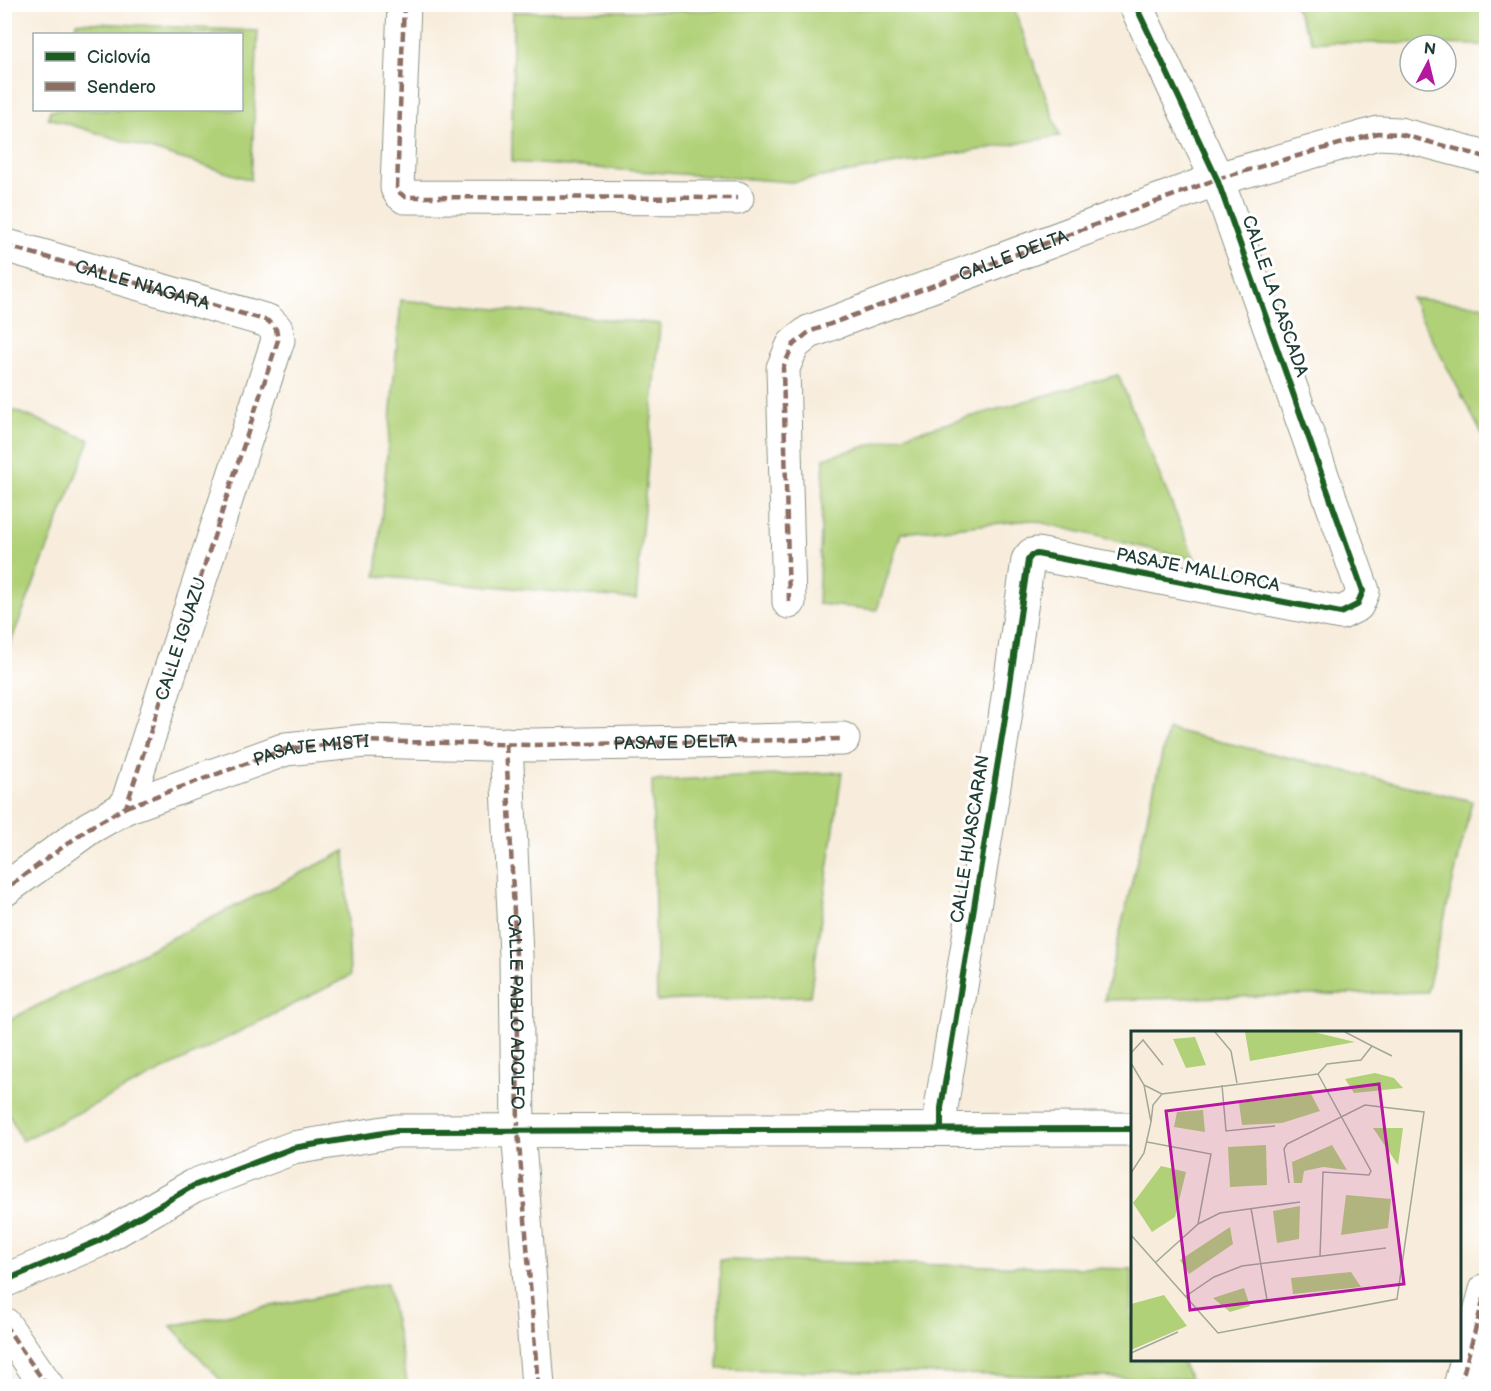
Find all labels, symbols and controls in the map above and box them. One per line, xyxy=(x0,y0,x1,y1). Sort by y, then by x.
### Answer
legend xyxy=(33,33,243,111)
north arrow xyxy=(1398,33,1458,93)
text: N xyxy=(1423,39,1437,60)
text: Ciclovía xyxy=(87,47,151,68)
text: Sendero xyxy=(87,77,156,98)
street label: CALLE LA CASCADA xyxy=(1237,212,1313,380)
street label: CALLE DELTA xyxy=(956,225,1071,285)
street label: CALLE NIAGARA xyxy=(73,256,212,314)
street label: PASAJE MALLORCA xyxy=(1114,544,1282,596)
street label: CALLE IGUAZU xyxy=(151,575,211,703)
street label: PASAJE MISTI xyxy=(250,730,369,770)
street label: PASAJE DELTA xyxy=(613,731,737,754)
street label: CALLE HUASCARAN xyxy=(946,753,994,925)
street label: CALLE PABLO ADOLFO xyxy=(504,913,528,1110)
inset map xyxy=(1131,1031,1461,1361)

